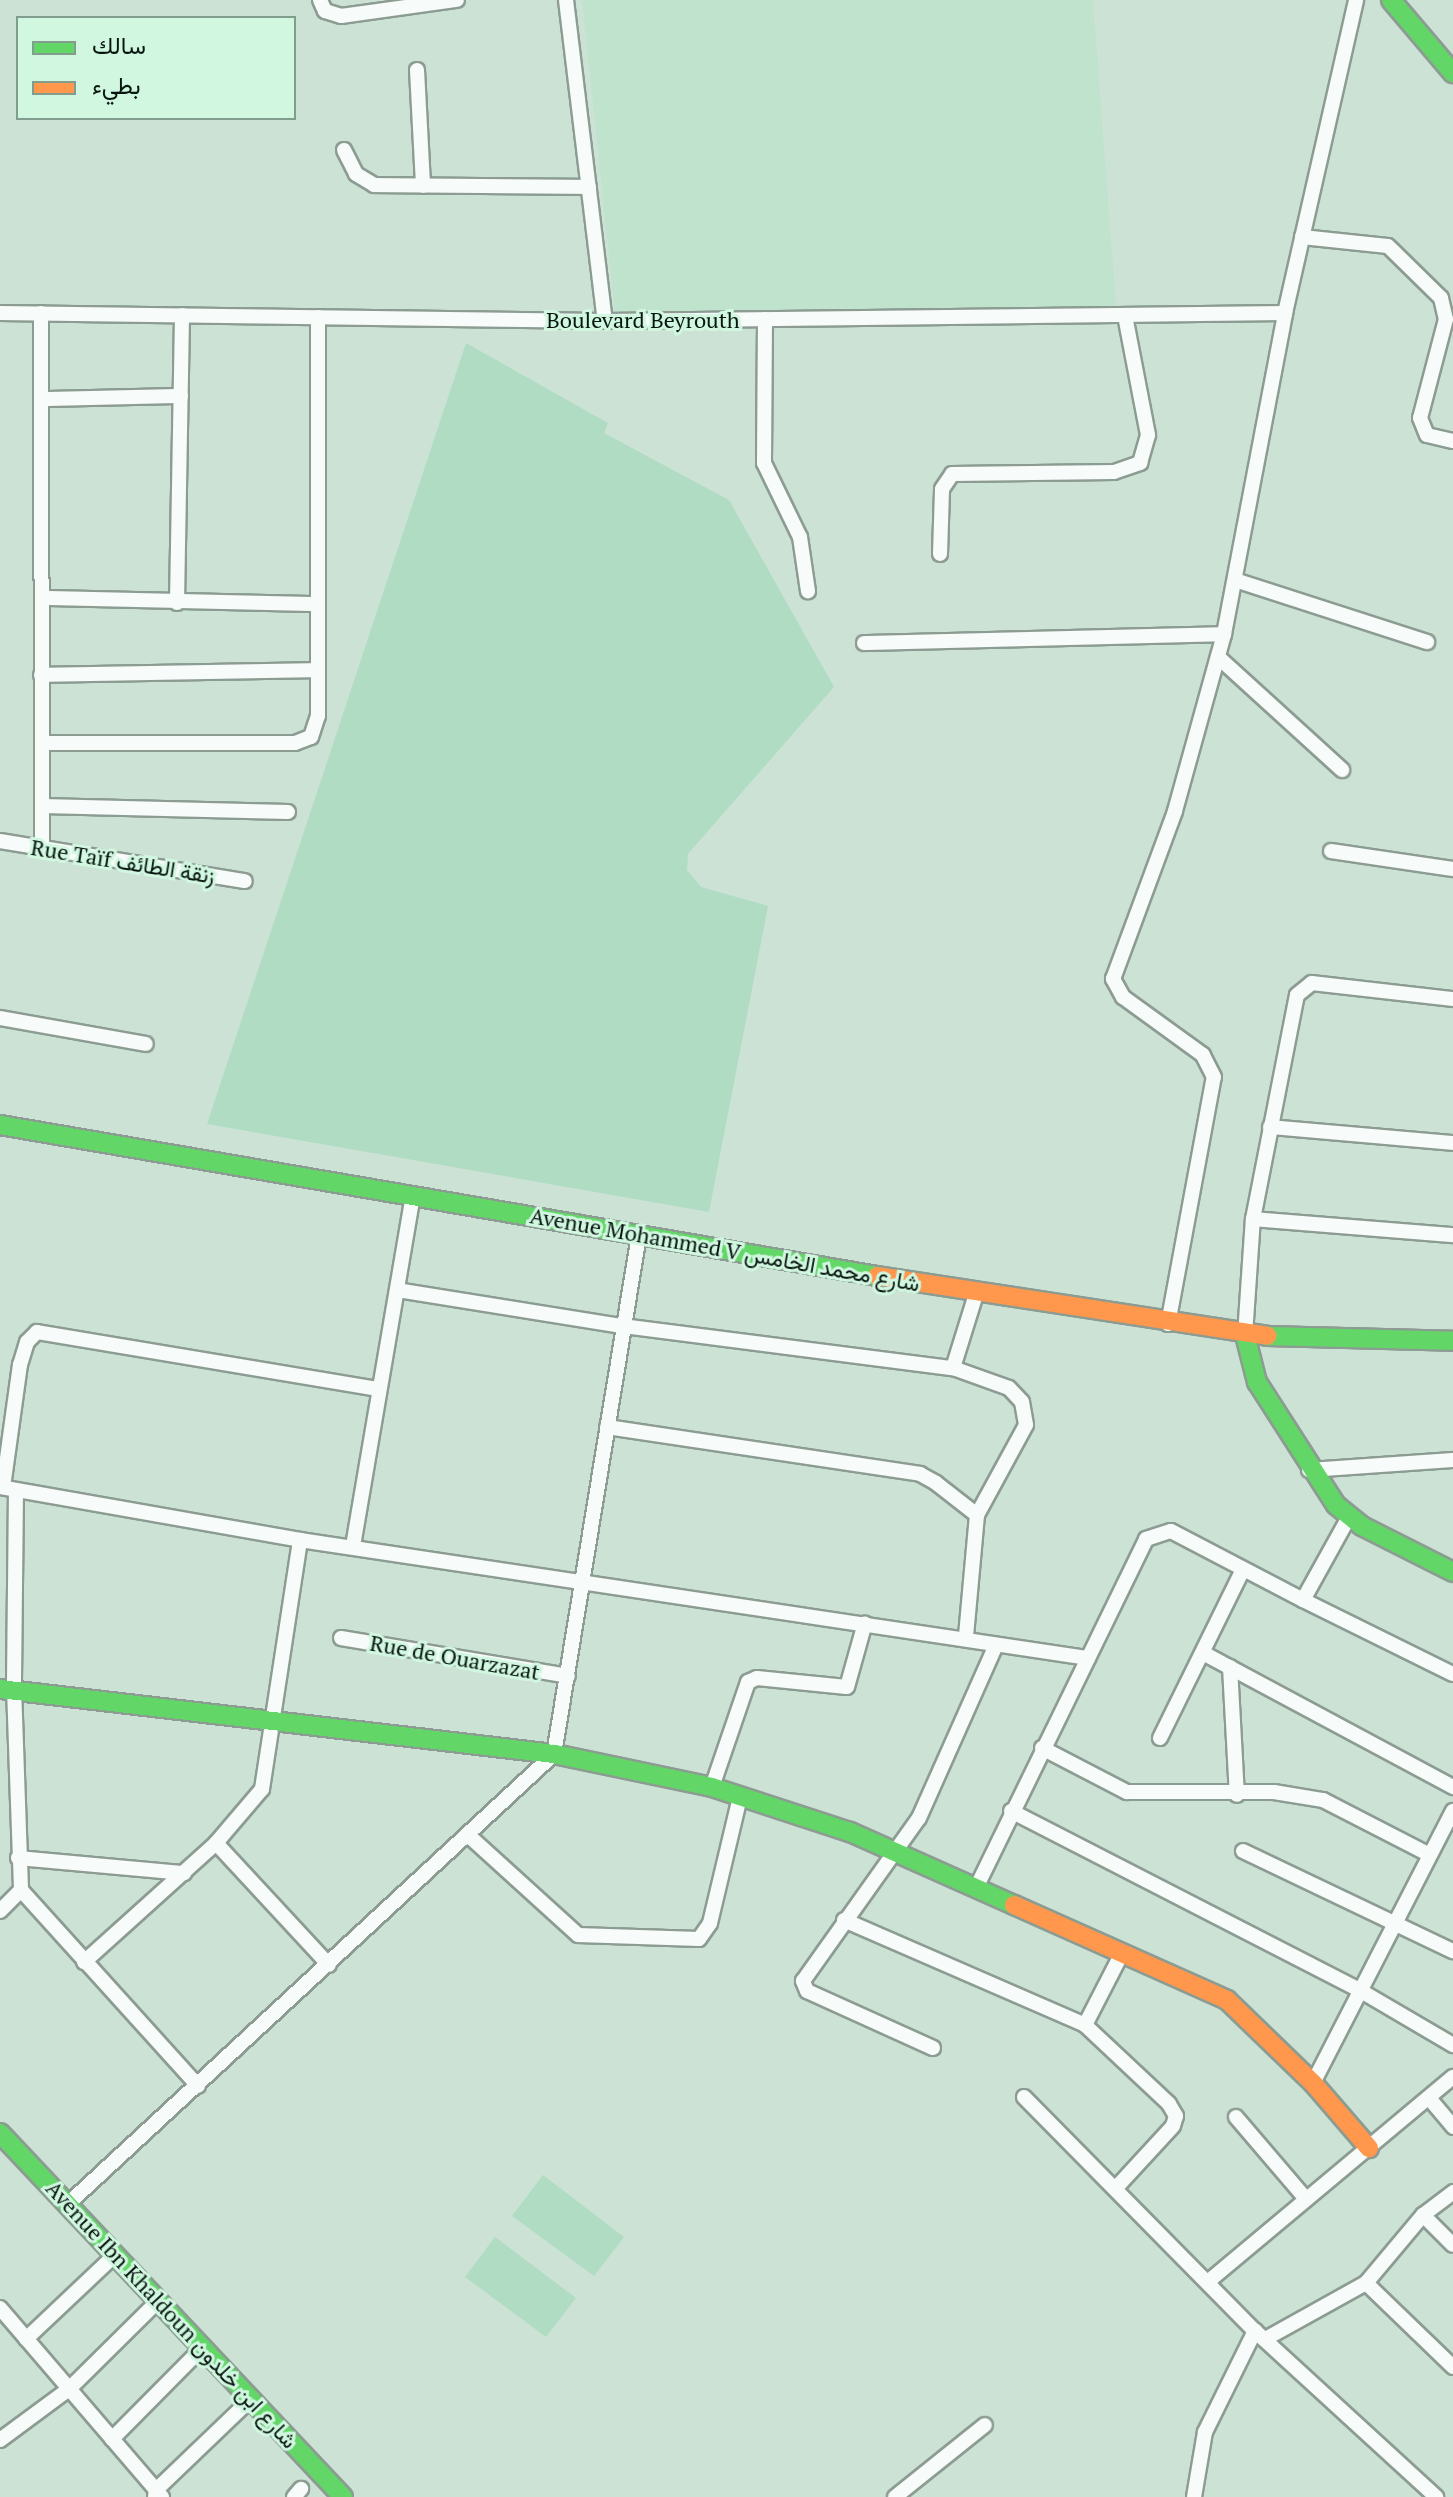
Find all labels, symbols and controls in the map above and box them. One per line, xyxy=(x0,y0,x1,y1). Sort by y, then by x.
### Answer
legend xyxy=(16,16,296,120)
text: سالك xyxy=(92,29,146,61)
text: بطيء xyxy=(92,69,141,101)
street label: Boulevard Beyrouth xyxy=(546,307,740,333)
street label: Rue Taïf زنقة الطائف xyxy=(29,833,217,889)
street label: Avenue Mohammed V شارع محمد الخامس xyxy=(527,1202,923,1296)
street label: Rue de Ouarzazat xyxy=(368,1629,542,1685)
street label: Avenue Ibn Khaldoun شارع ابن خلدون xyxy=(41,2175,303,2453)

